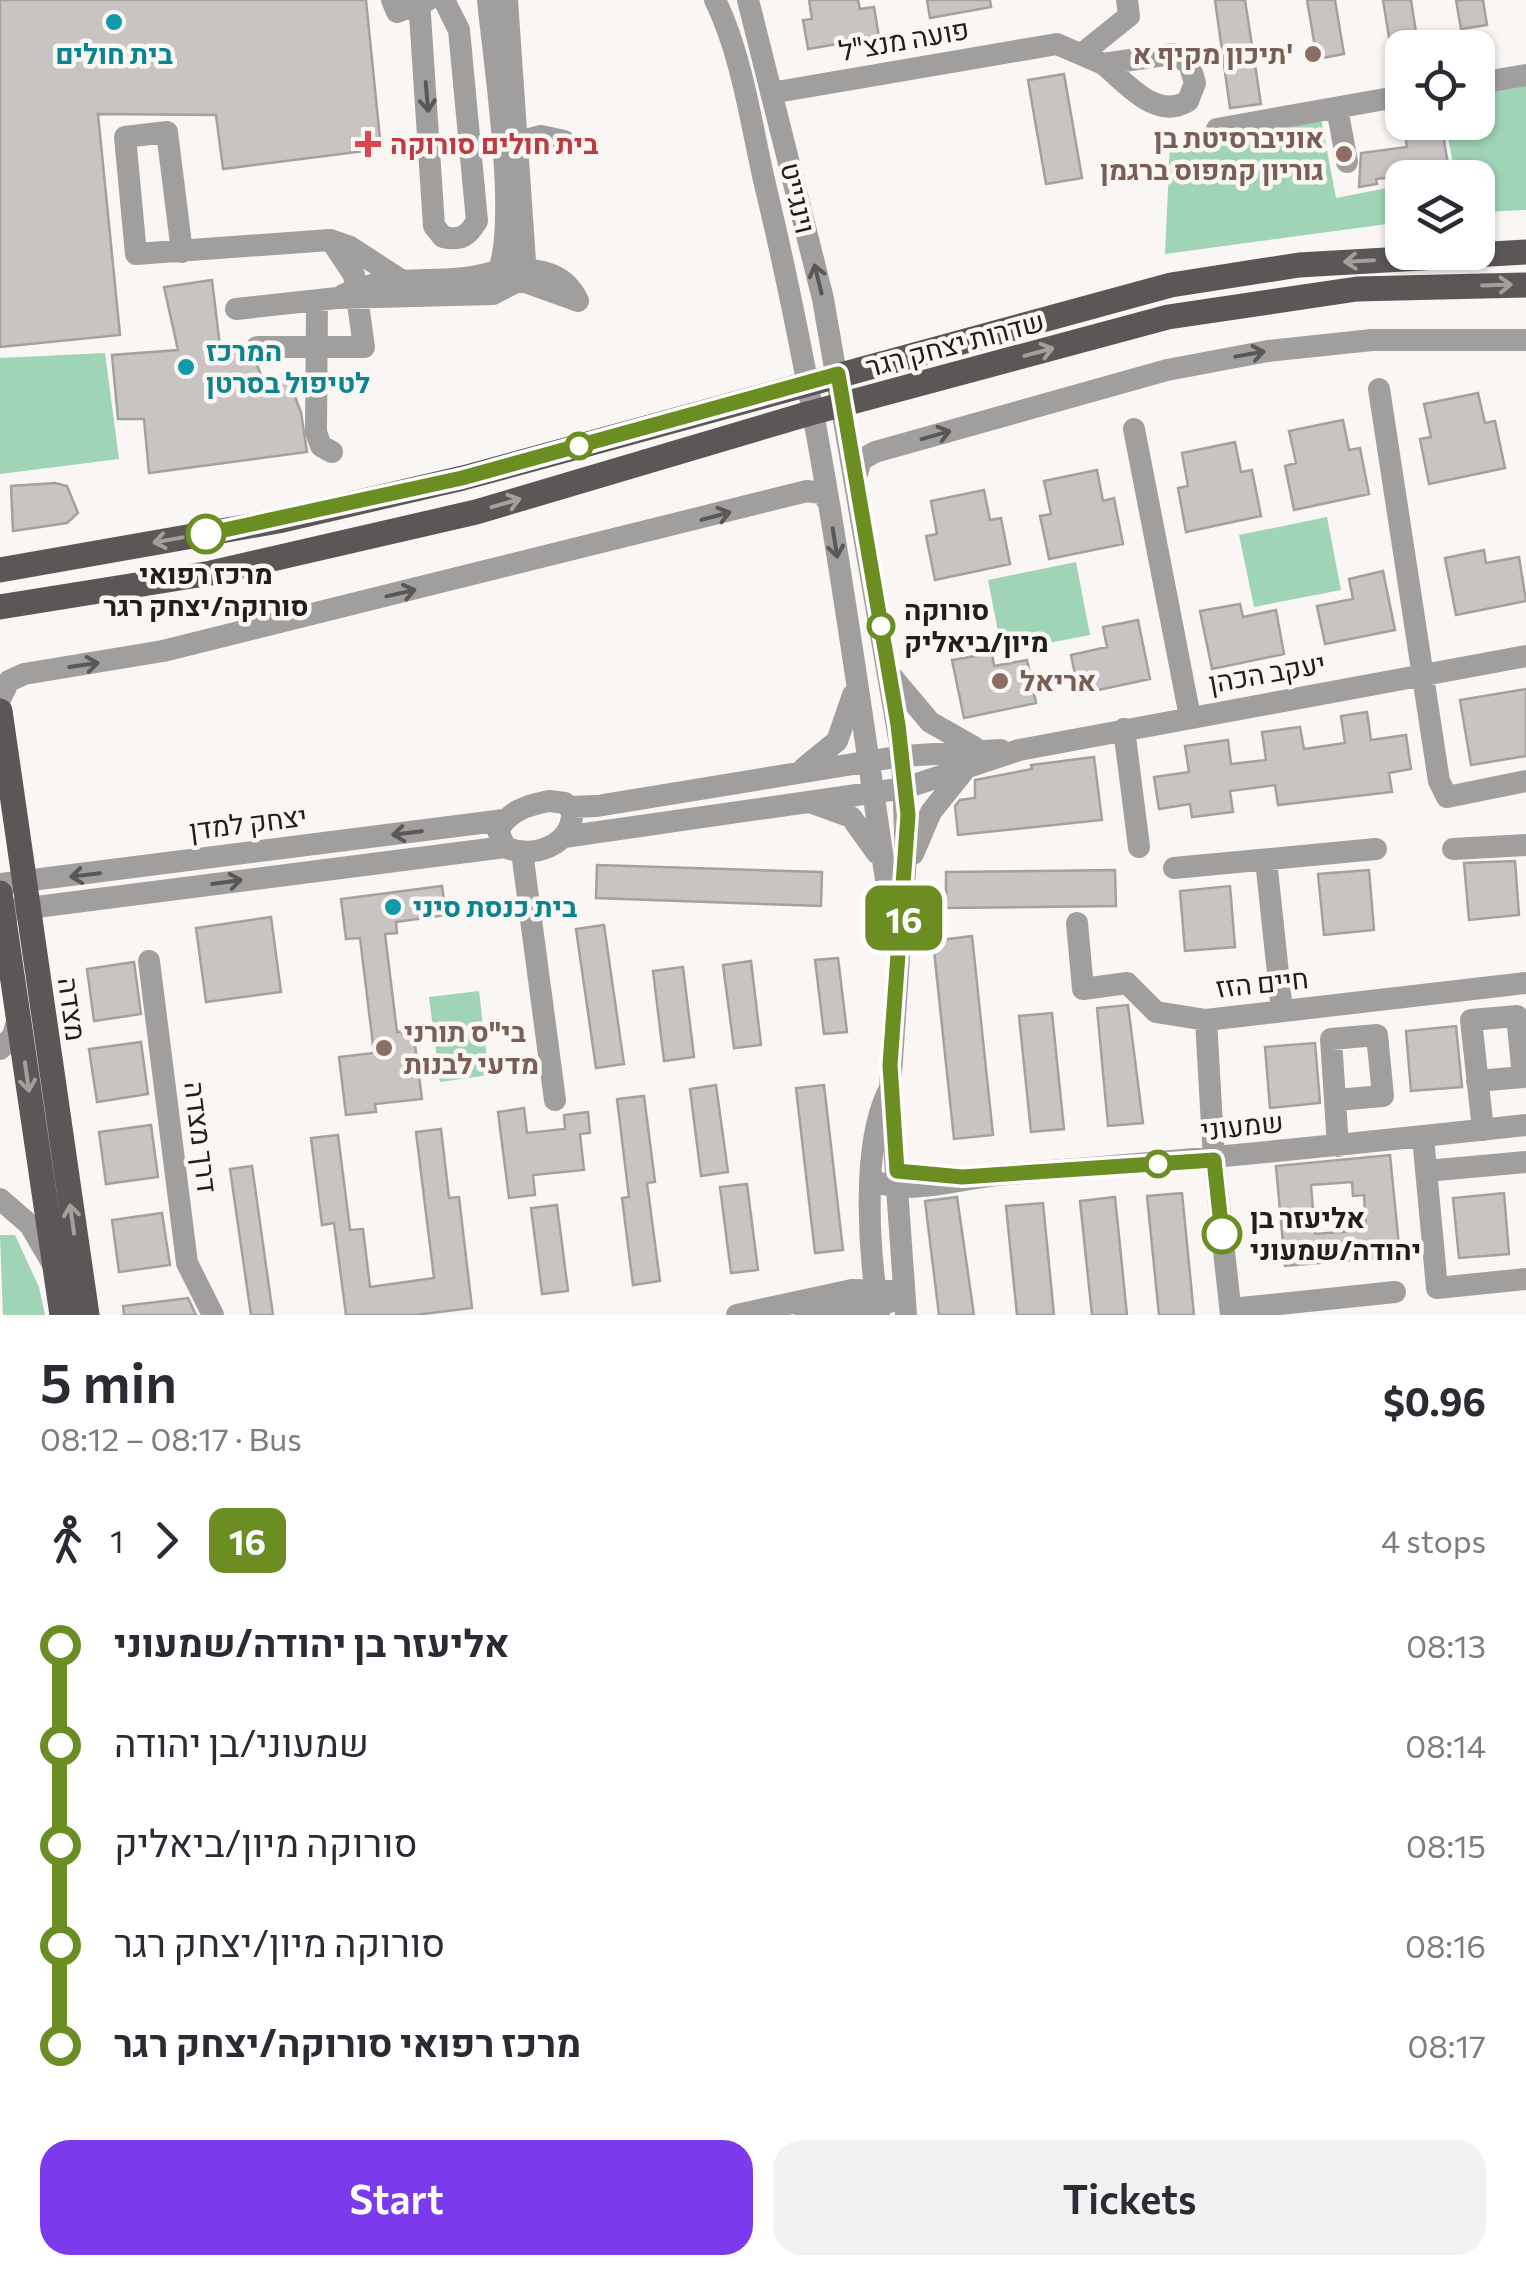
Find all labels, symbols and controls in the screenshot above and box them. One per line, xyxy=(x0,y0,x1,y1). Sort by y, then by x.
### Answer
marker: בית חולים xyxy=(103,11,125,33)
street label: פועה מנצ"ל xyxy=(836,11,972,67)
map controls xyxy=(1385,30,1495,270)
button: locate xyxy=(1385,30,1495,140)
place label: בית חולים xyxy=(55,36,173,70)
place label: תיכון מקיף א' xyxy=(1133,36,1293,70)
marker: תיכון מקיף א' xyxy=(1302,43,1324,65)
one-way arrow xyxy=(417,81,436,113)
place label: אוניברסיטת בן גוריון קמפוס ברגמן xyxy=(1100,120,1324,186)
place label: בית חולים סורוקה xyxy=(390,126,599,160)
marker: בית חולים סורוקה xyxy=(355,131,381,157)
marker: אוניברסיטת בן גוריון קמפוס ברגמן xyxy=(1333,143,1355,165)
street label: וינגייט xyxy=(774,159,824,237)
button: layers xyxy=(1385,160,1495,270)
one-way arrow xyxy=(1343,252,1375,271)
one-way arrow xyxy=(807,264,826,295)
one-way arrow xyxy=(1480,276,1512,295)
street label: שדרות יצחק רגר xyxy=(862,303,1048,383)
place label: המרכז לטיפול בסרטן xyxy=(206,333,370,399)
one-way arrow xyxy=(1022,342,1054,361)
one-way arrow xyxy=(1233,344,1266,363)
marker: המרכז לטיפול בסרטן xyxy=(175,356,197,378)
one-way arrow xyxy=(920,424,951,443)
unlabelled marker xyxy=(566,433,592,459)
one-way arrow xyxy=(490,493,522,511)
one-way arrow xyxy=(700,505,731,524)
marker: מרכז רפואי סורוקה/יצחק רגר xyxy=(187,515,225,553)
one-way arrow xyxy=(826,526,844,559)
one-way arrow xyxy=(153,531,185,550)
place label: מרכז רפואי סורוקה/יצחק רגר xyxy=(103,556,309,622)
one-way arrow xyxy=(384,583,416,601)
place label: סורוקה מיון/ביאליק xyxy=(904,592,1049,658)
marker: סורוקה מיון/ביאליק xyxy=(868,613,894,639)
street label: יעקב הכהן xyxy=(1206,645,1328,699)
one-way arrow xyxy=(67,656,100,674)
place label: אריאל xyxy=(1020,663,1096,697)
marker: אריאל xyxy=(989,670,1011,692)
street label: יצחק למדן xyxy=(187,798,309,846)
one-way arrow xyxy=(392,825,424,843)
one-way arrow xyxy=(69,866,102,884)
one-way arrow xyxy=(211,872,243,891)
line badge: 16 xyxy=(859,886,949,950)
place label: בית כנסת סיני xyxy=(413,889,577,923)
marker: בית כנסת סיני xyxy=(382,896,404,918)
text: 16 xyxy=(885,897,923,940)
street label: חיים הזז xyxy=(1214,960,1310,1004)
street label: מצדה xyxy=(52,975,94,1043)
place label: בי"ס תורני מדעי לבנות xyxy=(404,1014,539,1080)
marker: בי"ס תורני מדעי לבנות xyxy=(373,1037,395,1059)
one-way arrow xyxy=(18,1060,36,1092)
street label: דרך מצדה xyxy=(178,1079,226,1194)
street label: שמעוני xyxy=(1199,1104,1285,1146)
unlabelled marker xyxy=(1145,1151,1171,1177)
place label: אליעזר בן יהודה/שמעוני xyxy=(1250,1200,1421,1266)
one-way arrow xyxy=(63,1203,81,1235)
marker: אליעזר בן יהודה/שמעוני xyxy=(1203,1215,1241,1253)
text: 5 min xyxy=(40,1347,177,1414)
text: $0.96 xyxy=(1383,1377,1486,1424)
text: 08:12 – 08:17 · Bus xyxy=(40,1418,302,1458)
icon: walk xyxy=(40,1513,95,1568)
icon: forward xyxy=(139,1513,194,1568)
text: 16 xyxy=(229,1519,266,1562)
text: 1 xyxy=(110,1520,124,1560)
text: 4 stops xyxy=(1381,1520,1486,1560)
text: אליעזר בן יהודה/שמעוני xyxy=(114,1618,510,1665)
text: 08:13 xyxy=(1406,1625,1486,1665)
text: שמעוני/בן יהודה xyxy=(114,1718,369,1765)
text: 08:14 xyxy=(1405,1725,1486,1765)
text: סורוקה מיון/ביאליק xyxy=(114,1818,418,1865)
text: 08:15 xyxy=(1406,1825,1486,1865)
text: סורוקה מיון/יצחק רגר xyxy=(114,1918,445,1965)
text: 08:16 xyxy=(1405,1925,1486,1965)
text: מרכז רפואי סורוקה/יצחק רגר xyxy=(114,2018,581,2065)
text: 08:17 xyxy=(1408,2025,1486,2065)
button: Start xyxy=(40,2140,753,2255)
button: Tickets xyxy=(773,2140,1486,2255)

